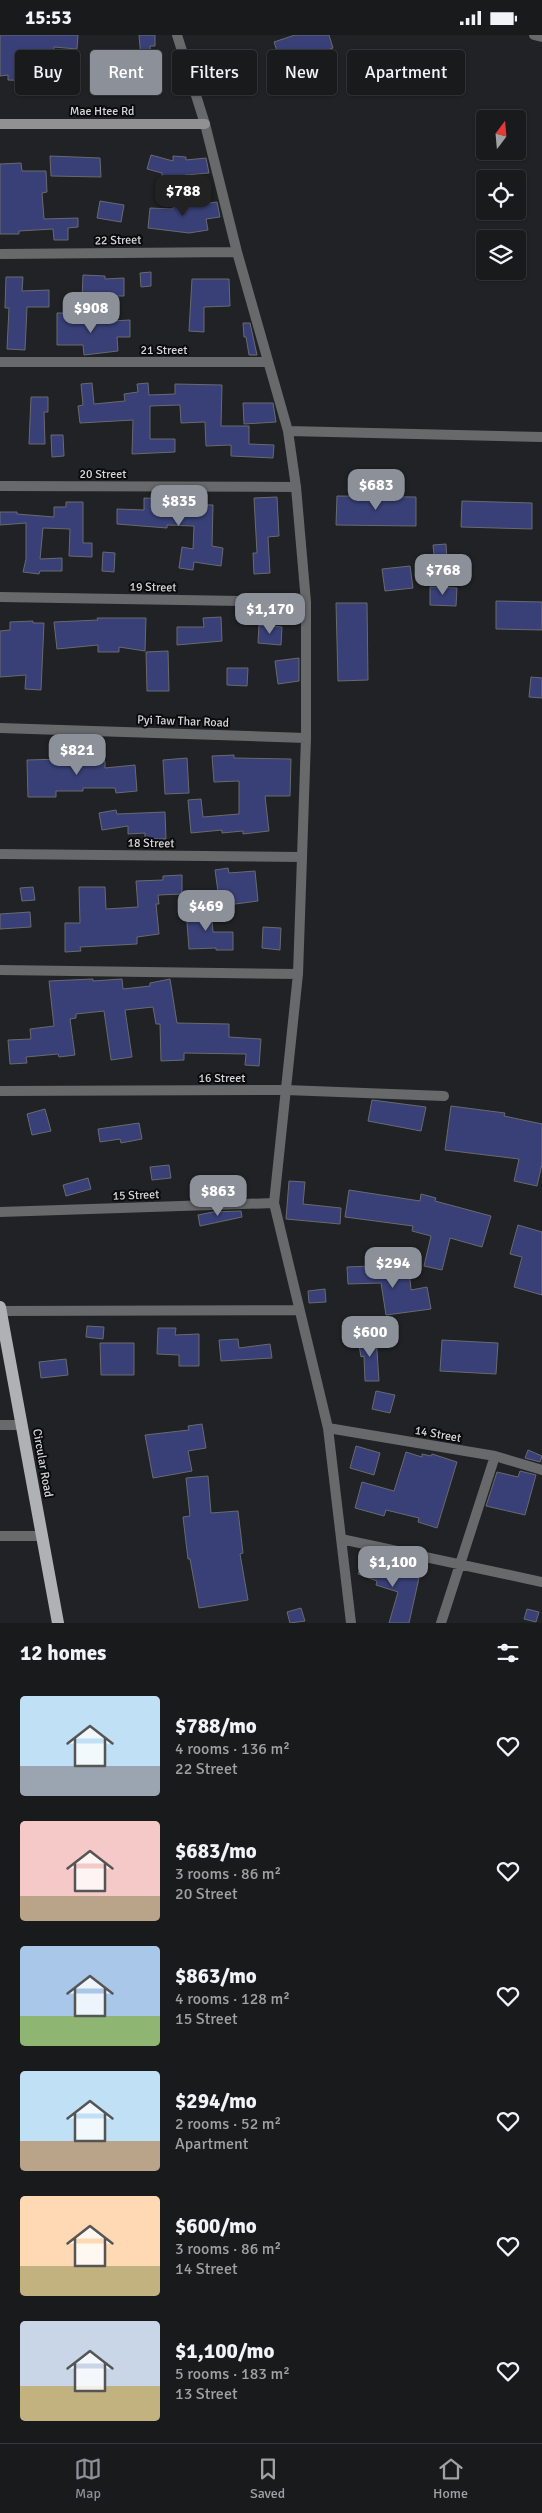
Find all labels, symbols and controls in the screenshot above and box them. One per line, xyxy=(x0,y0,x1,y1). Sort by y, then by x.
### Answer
text: 15:53 xyxy=(25,6,72,30)
chip: Buy xyxy=(15,50,80,95)
chip: Rent xyxy=(90,50,162,95)
chip: Filters xyxy=(172,50,257,95)
chip: New xyxy=(267,50,337,95)
chip: Apartment xyxy=(347,50,465,95)
street label: Mae Htee Rd xyxy=(70,104,134,119)
north arrow xyxy=(476,110,526,160)
map controls xyxy=(476,110,526,280)
button: locate xyxy=(476,170,526,220)
pin: $788 xyxy=(153,175,213,217)
text: $788 xyxy=(166,181,200,201)
button: layers xyxy=(476,230,526,280)
street label: 22 Street xyxy=(94,233,142,248)
pin: $908 xyxy=(61,291,121,334)
text: $908 xyxy=(74,298,108,318)
street label: 21 Street xyxy=(141,343,187,358)
street label: 20 Street xyxy=(80,467,126,482)
pin: $683 xyxy=(346,469,406,511)
text: $683 xyxy=(359,475,393,495)
pin: $835 xyxy=(149,485,209,527)
text: $835 xyxy=(162,491,196,511)
pin: $768 xyxy=(413,553,473,596)
text: $768 xyxy=(426,560,460,580)
street label: 19 Street xyxy=(129,580,177,595)
pin: $1,170 xyxy=(229,593,311,635)
text: $1,170 xyxy=(246,599,294,619)
street label: Pyi Taw Thar Road xyxy=(137,712,229,731)
pin: $821 xyxy=(47,733,107,776)
text: $821 xyxy=(60,740,94,760)
street label: 18 Street xyxy=(127,836,175,851)
pin: $469 xyxy=(176,889,236,932)
text: $469 xyxy=(189,896,223,916)
street label: 16 Street xyxy=(199,1071,245,1086)
pin: $863 xyxy=(188,1175,248,1217)
text: $863 xyxy=(201,1181,235,1201)
street label: 15 Street xyxy=(112,1187,160,1204)
pin: $294 xyxy=(363,1247,423,1289)
text: $294 xyxy=(376,1253,410,1273)
pin: $600 xyxy=(340,1315,400,1358)
text: $600 xyxy=(353,1322,387,1342)
street label: 14 Street xyxy=(414,1423,462,1446)
street label: Circular Road xyxy=(29,1428,56,1499)
pin: $1,100 xyxy=(352,1545,434,1588)
text: $1,100 xyxy=(369,1552,417,1572)
icon: filters xyxy=(494,1639,522,1667)
text: 12 homes xyxy=(20,1640,106,1666)
text: $788/mo xyxy=(175,1713,257,1739)
icon: home xyxy=(60,1716,120,1776)
icon: heart xyxy=(494,1732,522,1760)
text: 4 rooms · 136 m² xyxy=(175,1739,290,1759)
text: 22 Street xyxy=(175,1759,238,1779)
text: $683/mo xyxy=(175,1838,257,1864)
icon: home xyxy=(60,1841,120,1901)
icon: heart xyxy=(494,1857,522,1885)
text: 3 rooms · 86 m² xyxy=(175,1864,281,1884)
text: 20 Street xyxy=(175,1884,238,1904)
text: $863/mo xyxy=(175,1963,257,1989)
icon: home xyxy=(60,1966,120,2026)
icon: heart xyxy=(494,1982,522,2010)
text: 4 rooms · 128 m² xyxy=(175,1989,290,2009)
text: 15 Street xyxy=(175,2009,238,2029)
text: $294/mo xyxy=(175,2088,257,2114)
icon: home xyxy=(60,2091,120,2151)
icon: heart xyxy=(494,2107,522,2135)
text: 2 rooms · 52 m² xyxy=(175,2114,281,2134)
text: Apartment xyxy=(175,2134,248,2154)
text: $600/mo xyxy=(175,2213,257,2239)
icon: home xyxy=(60,2216,120,2276)
icon: heart xyxy=(494,2232,522,2260)
text: 3 rooms · 86 m² xyxy=(175,2239,281,2259)
text: 14 Street xyxy=(175,2259,238,2279)
text: $1,100/mo xyxy=(175,2338,274,2364)
icon: home xyxy=(60,2341,120,2401)
icon: heart xyxy=(494,2357,522,2385)
text: 5 rooms · 183 m² xyxy=(175,2364,290,2384)
text: 13 Street xyxy=(175,2384,238,2404)
tab: Map xyxy=(74,2455,102,2502)
tab: Saved xyxy=(250,2455,285,2502)
tab: Home xyxy=(433,2455,468,2502)

